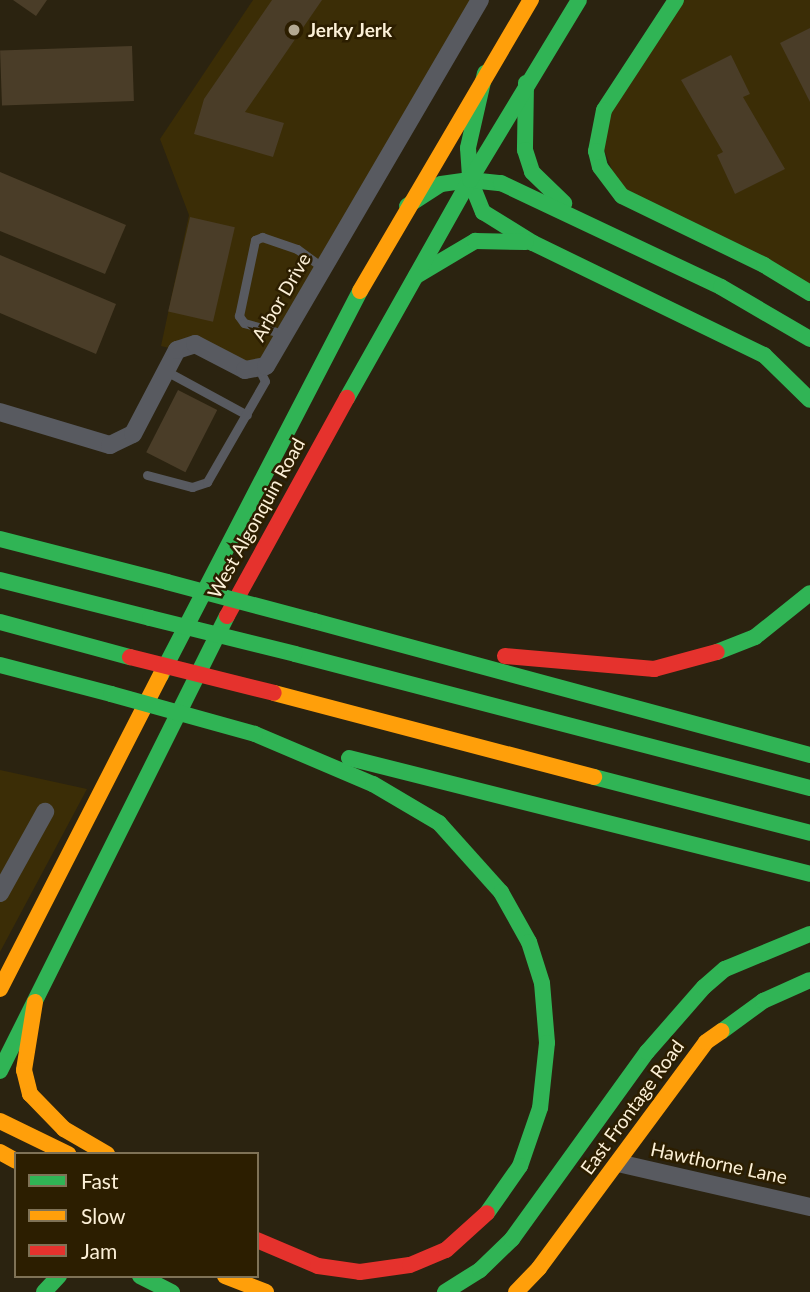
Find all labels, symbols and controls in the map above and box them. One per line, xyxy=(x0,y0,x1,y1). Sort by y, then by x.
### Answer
place label: Jerky Jerk xyxy=(308,19,393,41)
marker: Jerky Jerk xyxy=(286,22,302,38)
street label: Arbor Drive xyxy=(247,249,315,345)
street label: West Algonquin Road xyxy=(202,434,310,602)
street label: East Frontage Road xyxy=(575,1035,689,1179)
street label: Hawthorne Lane xyxy=(649,1137,789,1189)
legend xyxy=(14,1152,259,1278)
text: Fast xyxy=(81,1168,118,1193)
text: Slow xyxy=(81,1203,125,1228)
text: Jam xyxy=(81,1238,117,1263)

